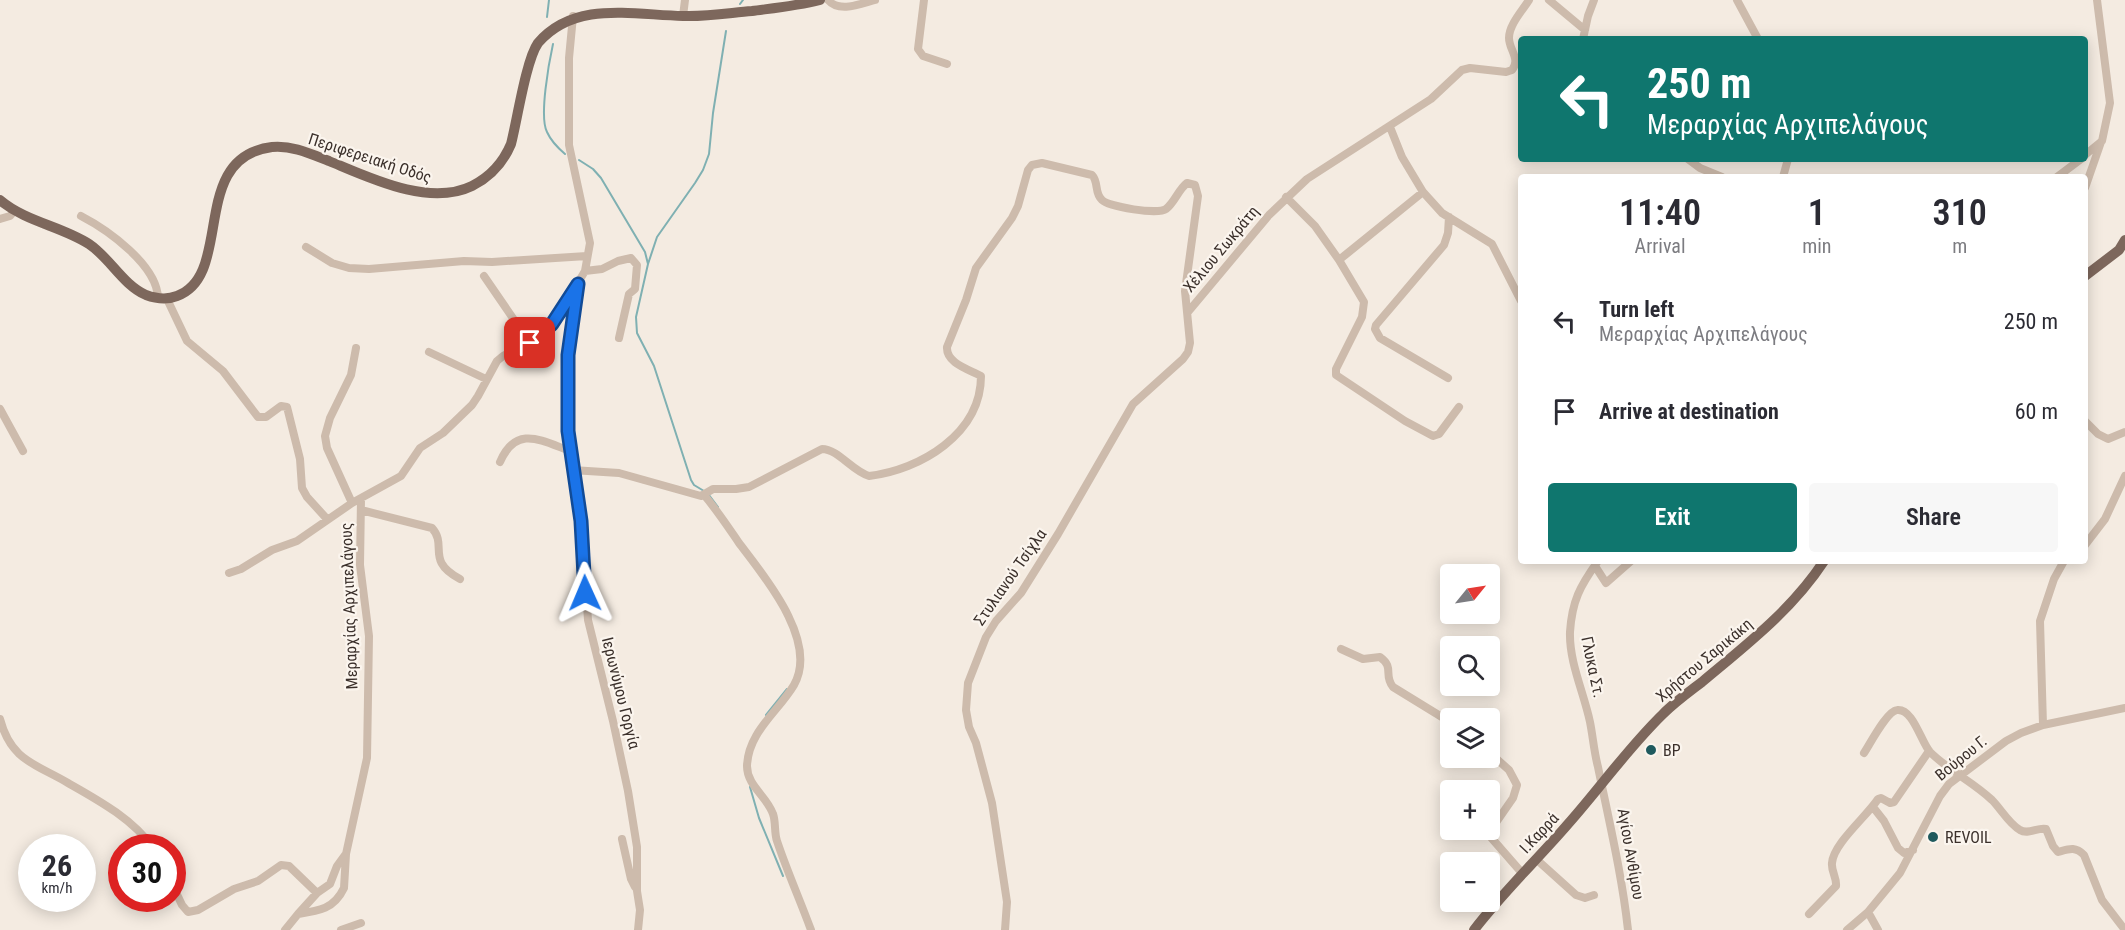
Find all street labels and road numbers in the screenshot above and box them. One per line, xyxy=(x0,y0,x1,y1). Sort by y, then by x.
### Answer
street label: Περιφερειακή Οδός xyxy=(306,129,434,187)
street label: Χέλιου Σωκράτη xyxy=(1179,202,1263,296)
street label: Μεραρχίας Αρχιπελάγους xyxy=(337,522,361,690)
street label: Στυλιανού Τσίχλα xyxy=(970,525,1050,629)
street label: Χρήστου Σαρικάκη xyxy=(1652,614,1756,706)
street label: Ιερωνύμου Γοργία xyxy=(598,635,644,751)
street label: Γλυκα Στ. xyxy=(1577,635,1609,699)
street label: Βούρου Γ. xyxy=(1931,731,1991,785)
street label: Αγίου Ανθίμου xyxy=(1614,807,1648,901)
street label: Ι.Καρρά xyxy=(1515,809,1563,857)

